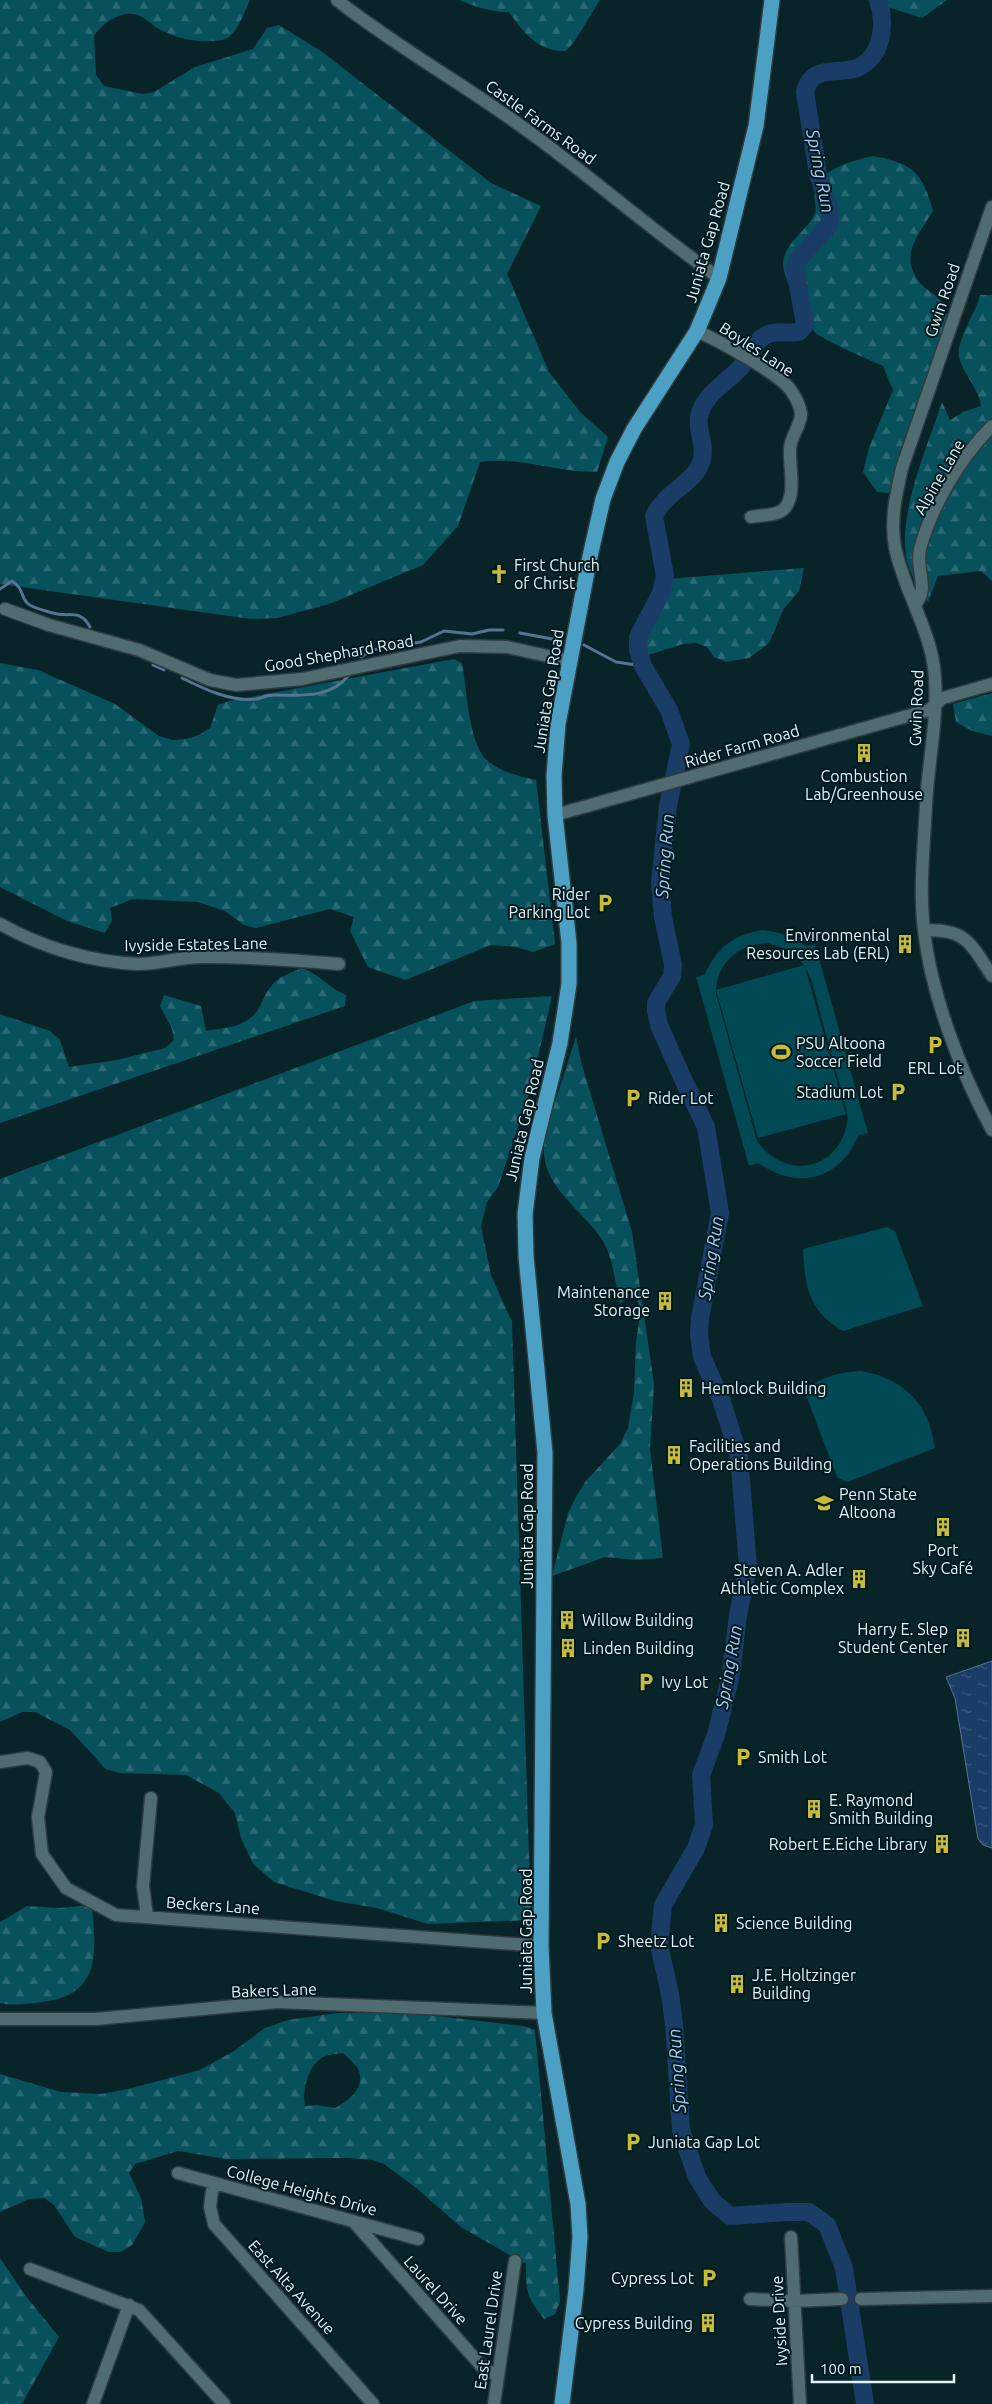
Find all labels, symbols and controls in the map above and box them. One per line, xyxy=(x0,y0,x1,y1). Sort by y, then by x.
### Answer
street label: Castle Farms Road xyxy=(483,76,599,168)
water label: Spring Run xyxy=(803,126,839,214)
street label: Juniata Gap Road xyxy=(681,179,733,305)
street label: Gwin Road xyxy=(921,261,963,339)
street label: Boyles Lane xyxy=(716,318,798,380)
street label: Alpine Lane xyxy=(910,436,968,518)
place label: First Church of Christ xyxy=(514,556,600,592)
church icon: First Church of Christ xyxy=(488,563,510,585)
street label: Juniata Gap Road xyxy=(529,628,567,754)
street label: Good Shephard Road xyxy=(263,631,415,675)
street label: Gwin Road xyxy=(906,669,926,747)
street label: Rider Farm Road xyxy=(683,721,801,771)
building icon: Combustion Lab/Greenhouse xyxy=(853,742,875,764)
place label: Combustion Lab/Greenhouse xyxy=(805,767,923,803)
water label: Spring Run xyxy=(651,813,677,900)
place label: Rider Parking Lot xyxy=(509,885,591,921)
parking icon: Rider Parking Lot xyxy=(594,892,616,914)
place label: Environmental Resources Lab (ERL) xyxy=(746,926,890,963)
building icon: Environmental Resources Lab (ERL) xyxy=(894,933,916,955)
street label: Ivyside Estates Lane xyxy=(124,934,268,954)
place label: PSU Altoona Soccer Field xyxy=(796,1034,885,1070)
parking icon: ERL Lot xyxy=(924,1034,946,1056)
sports icon: PSU Altoona Soccer Field xyxy=(770,1041,792,1063)
street label: Juniata Gap Road xyxy=(501,1057,547,1183)
place label: ERL Lot xyxy=(908,1059,963,1077)
parking icon: Stadium Lot xyxy=(887,1081,909,1103)
place label: Stadium Lot xyxy=(796,1083,884,1101)
parking icon: Rider Lot xyxy=(622,1087,644,1109)
place label: Rider Lot xyxy=(648,1089,714,1107)
water label: Spring Run xyxy=(693,1214,727,1302)
place label: Maintenance Storage xyxy=(557,1283,650,1319)
building icon: Maintenance Storage xyxy=(654,1290,676,1312)
building icon: Hemlock Building xyxy=(675,1377,697,1399)
place label: Hemlock Building xyxy=(701,1379,827,1397)
place label: Facilities and Operations Building xyxy=(689,1437,832,1473)
building icon: Facilities and Operations Building xyxy=(663,1444,685,1466)
street label: Juniata Gap Road xyxy=(518,1463,536,1589)
place label: Penn State Altoona xyxy=(839,1485,917,1521)
school or university icon: Penn State Altoona xyxy=(813,1492,835,1514)
building icon: Port Sky Café xyxy=(932,1516,954,1538)
place label: Port Sky Café xyxy=(913,1541,973,1577)
place label: Steven A. Adler Athletic Complex xyxy=(720,1561,844,1597)
building icon: Steven A. Adler Athletic Complex xyxy=(848,1568,870,1590)
building icon: Willow Building xyxy=(556,1609,578,1631)
place label: Willow Building xyxy=(582,1611,694,1629)
place label: Harry E. Slep Student Center xyxy=(838,1620,948,1656)
water label: Spring Run xyxy=(711,1623,745,1711)
building icon: Harry E. Slep Student Center xyxy=(952,1627,974,1649)
building icon: Linden Building xyxy=(557,1637,579,1659)
place label: Linden Building xyxy=(583,1639,694,1657)
parking icon: Ivy Lot xyxy=(635,1671,657,1693)
place label: Ivy Lot xyxy=(661,1673,709,1691)
parking icon: Smith Lot xyxy=(732,1746,754,1768)
place label: Smith Lot xyxy=(758,1748,828,1766)
place label: E. Raymond Smith Building xyxy=(829,1791,933,1827)
building icon: E. Raymond Smith Building xyxy=(803,1798,825,1820)
building icon: Robert E.Eiche Library xyxy=(931,1833,953,1855)
place label: Robert E.Eiche Library xyxy=(769,1835,927,1853)
street label: Juniata Gap Road xyxy=(517,1868,535,1994)
street label: Beckers Lane xyxy=(165,1893,261,1917)
building icon: Science Building xyxy=(710,1912,732,1934)
place label: Science Building xyxy=(736,1914,853,1932)
parking icon: Sheetz Lot xyxy=(592,1930,614,1952)
place label: Sheetz Lot xyxy=(618,1932,695,1950)
place label: J.E. Holtzinger Building xyxy=(752,1966,856,2002)
building icon: J.E. Holtzinger Building xyxy=(726,1973,748,1995)
street label: Bakers Lane xyxy=(231,1980,317,2000)
water label: Spring Run xyxy=(663,2028,689,2115)
parking icon: Juniata Gap Lot xyxy=(622,2131,644,2153)
place label: Juniata Gap Lot xyxy=(648,2133,761,2151)
street label: College Heights Drive xyxy=(225,2161,379,2219)
street label: East Alta Avenue xyxy=(245,2236,339,2338)
street label: Laurel Drive xyxy=(401,2252,471,2328)
parking icon: Cypress Lot xyxy=(698,2267,720,2289)
street label: East Laurel Drive xyxy=(471,2269,505,2391)
place label: Cypress Lot xyxy=(611,2269,695,2287)
street label: Ivyside Drive xyxy=(768,2275,790,2367)
building icon: Cypress Building xyxy=(697,2312,719,2334)
place label: Cypress Building xyxy=(575,2314,693,2332)
scale bar xyxy=(812,2352,954,2384)
text: 100 m xyxy=(820,2360,862,2377)

